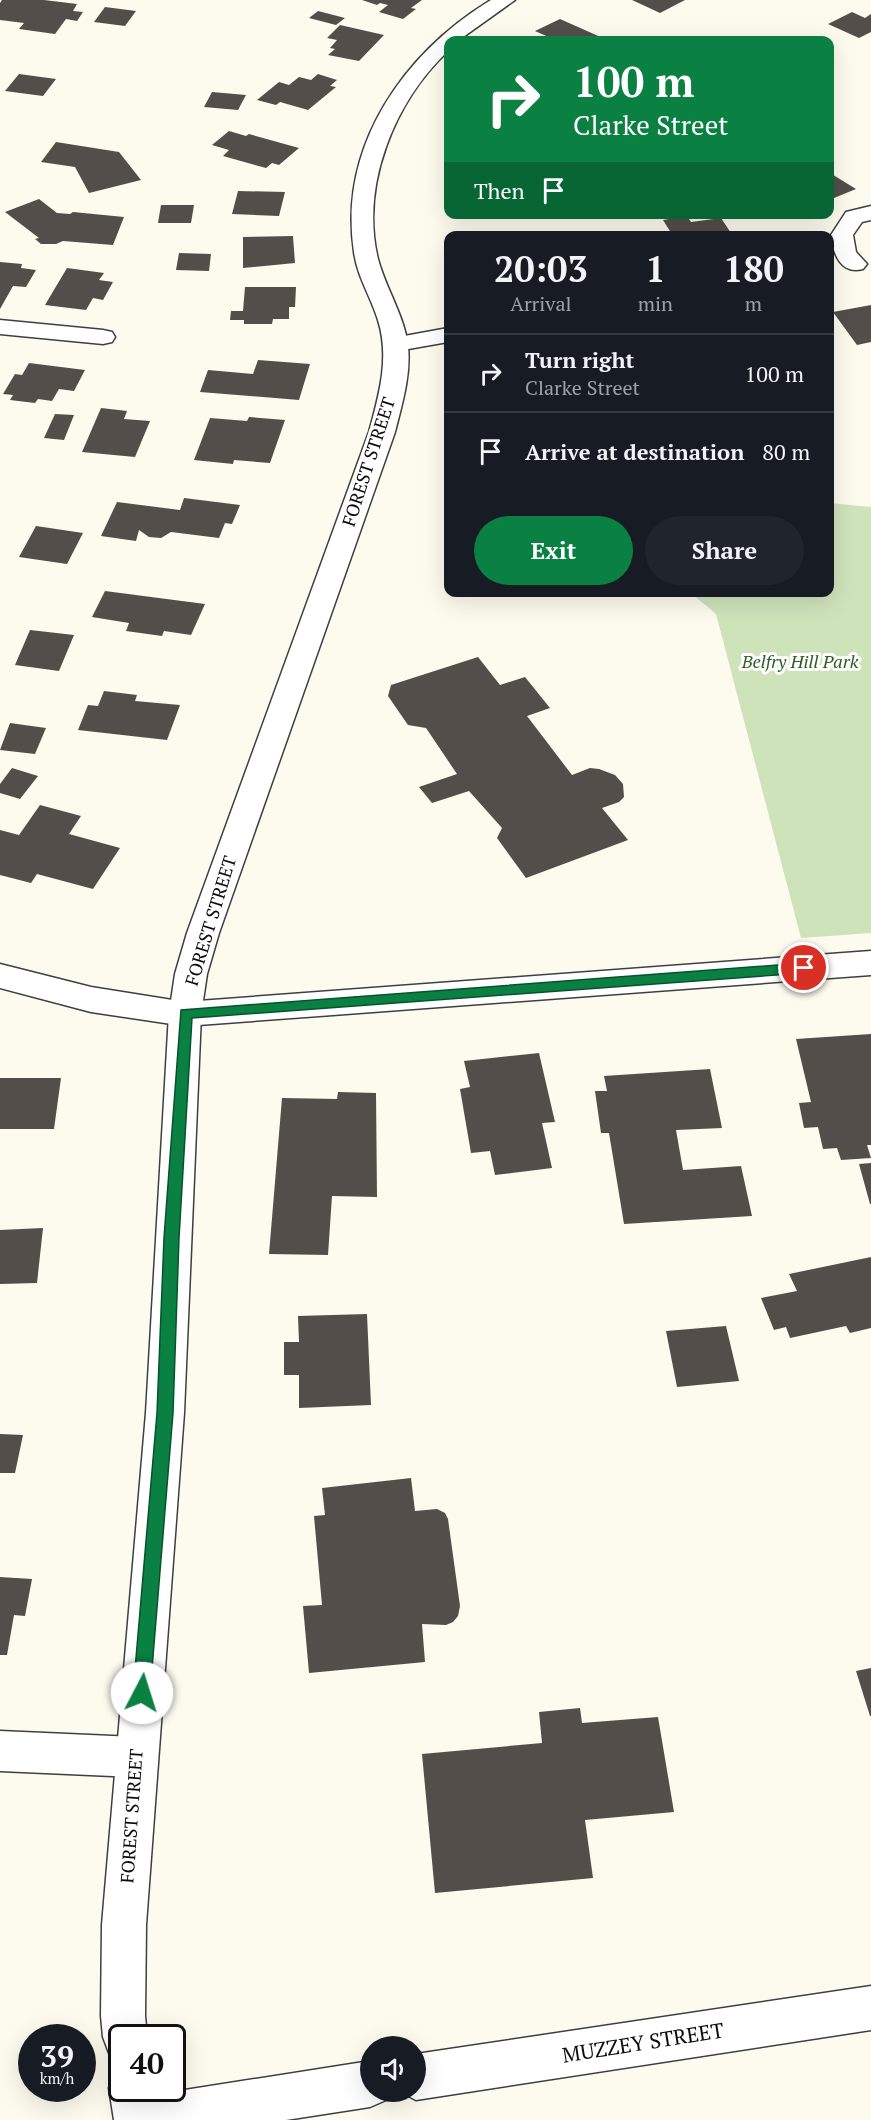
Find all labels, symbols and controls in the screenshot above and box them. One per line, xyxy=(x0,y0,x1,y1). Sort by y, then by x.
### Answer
text: 100 m xyxy=(573,53,694,109)
icon: right xyxy=(474,60,552,138)
text: Clarke Street xyxy=(573,107,728,143)
icon: arrive xyxy=(537,174,570,207)
text: Then xyxy=(474,176,525,205)
text: 20:03 xyxy=(494,245,588,292)
text: 1 xyxy=(645,245,666,292)
text: 180 xyxy=(723,245,784,292)
text: Arrival xyxy=(510,290,572,317)
text: min xyxy=(638,290,673,317)
text: m xyxy=(745,290,762,317)
text: Turn right xyxy=(525,345,634,374)
icon: right xyxy=(474,357,507,390)
text: 100 m xyxy=(744,359,804,388)
text: Clarke Street xyxy=(525,374,640,401)
street label: FOREST STREET xyxy=(336,394,400,529)
icon: arrive xyxy=(474,435,507,468)
text: Arrive at destination xyxy=(525,437,744,466)
text: 80 m xyxy=(762,437,810,466)
button: Exit xyxy=(474,516,633,585)
button: Share xyxy=(645,516,804,585)
park label: Belfry Hill Park xyxy=(741,649,859,673)
street label: FOREST STREET xyxy=(179,853,241,989)
pin xyxy=(778,942,829,993)
icon: arrive xyxy=(787,951,820,984)
position arrow xyxy=(110,1661,174,1725)
street label: FOREST STREET xyxy=(114,1748,148,1884)
street label: MUZZEY STREET xyxy=(560,2015,726,2069)
speed limit sign: 40 xyxy=(108,2024,186,2102)
text: 39 xyxy=(40,2036,74,2076)
map controls xyxy=(360,2036,426,2102)
button: sound xyxy=(360,2036,426,2102)
text: km/h xyxy=(40,2068,74,2088)

